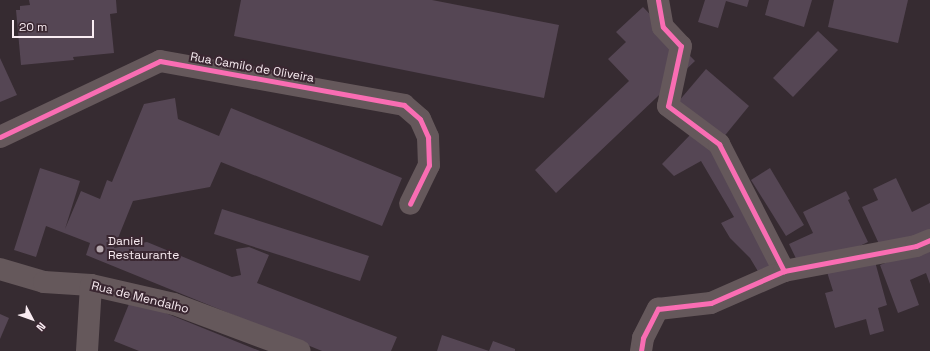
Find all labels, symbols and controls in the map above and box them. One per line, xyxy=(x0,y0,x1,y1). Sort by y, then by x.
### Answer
scale bar xyxy=(14,12,96,38)
text: 20 m xyxy=(19,19,47,35)
street label: Rua Camilo de Oliveira xyxy=(189,50,315,86)
place label: Daniel Restaurante xyxy=(108,235,179,263)
marker: Daniel Restaurante xyxy=(95,244,105,254)
street label: Rua de Mendalho xyxy=(90,279,190,317)
north arrow xyxy=(12,299,52,339)
text: N xyxy=(33,319,49,334)

